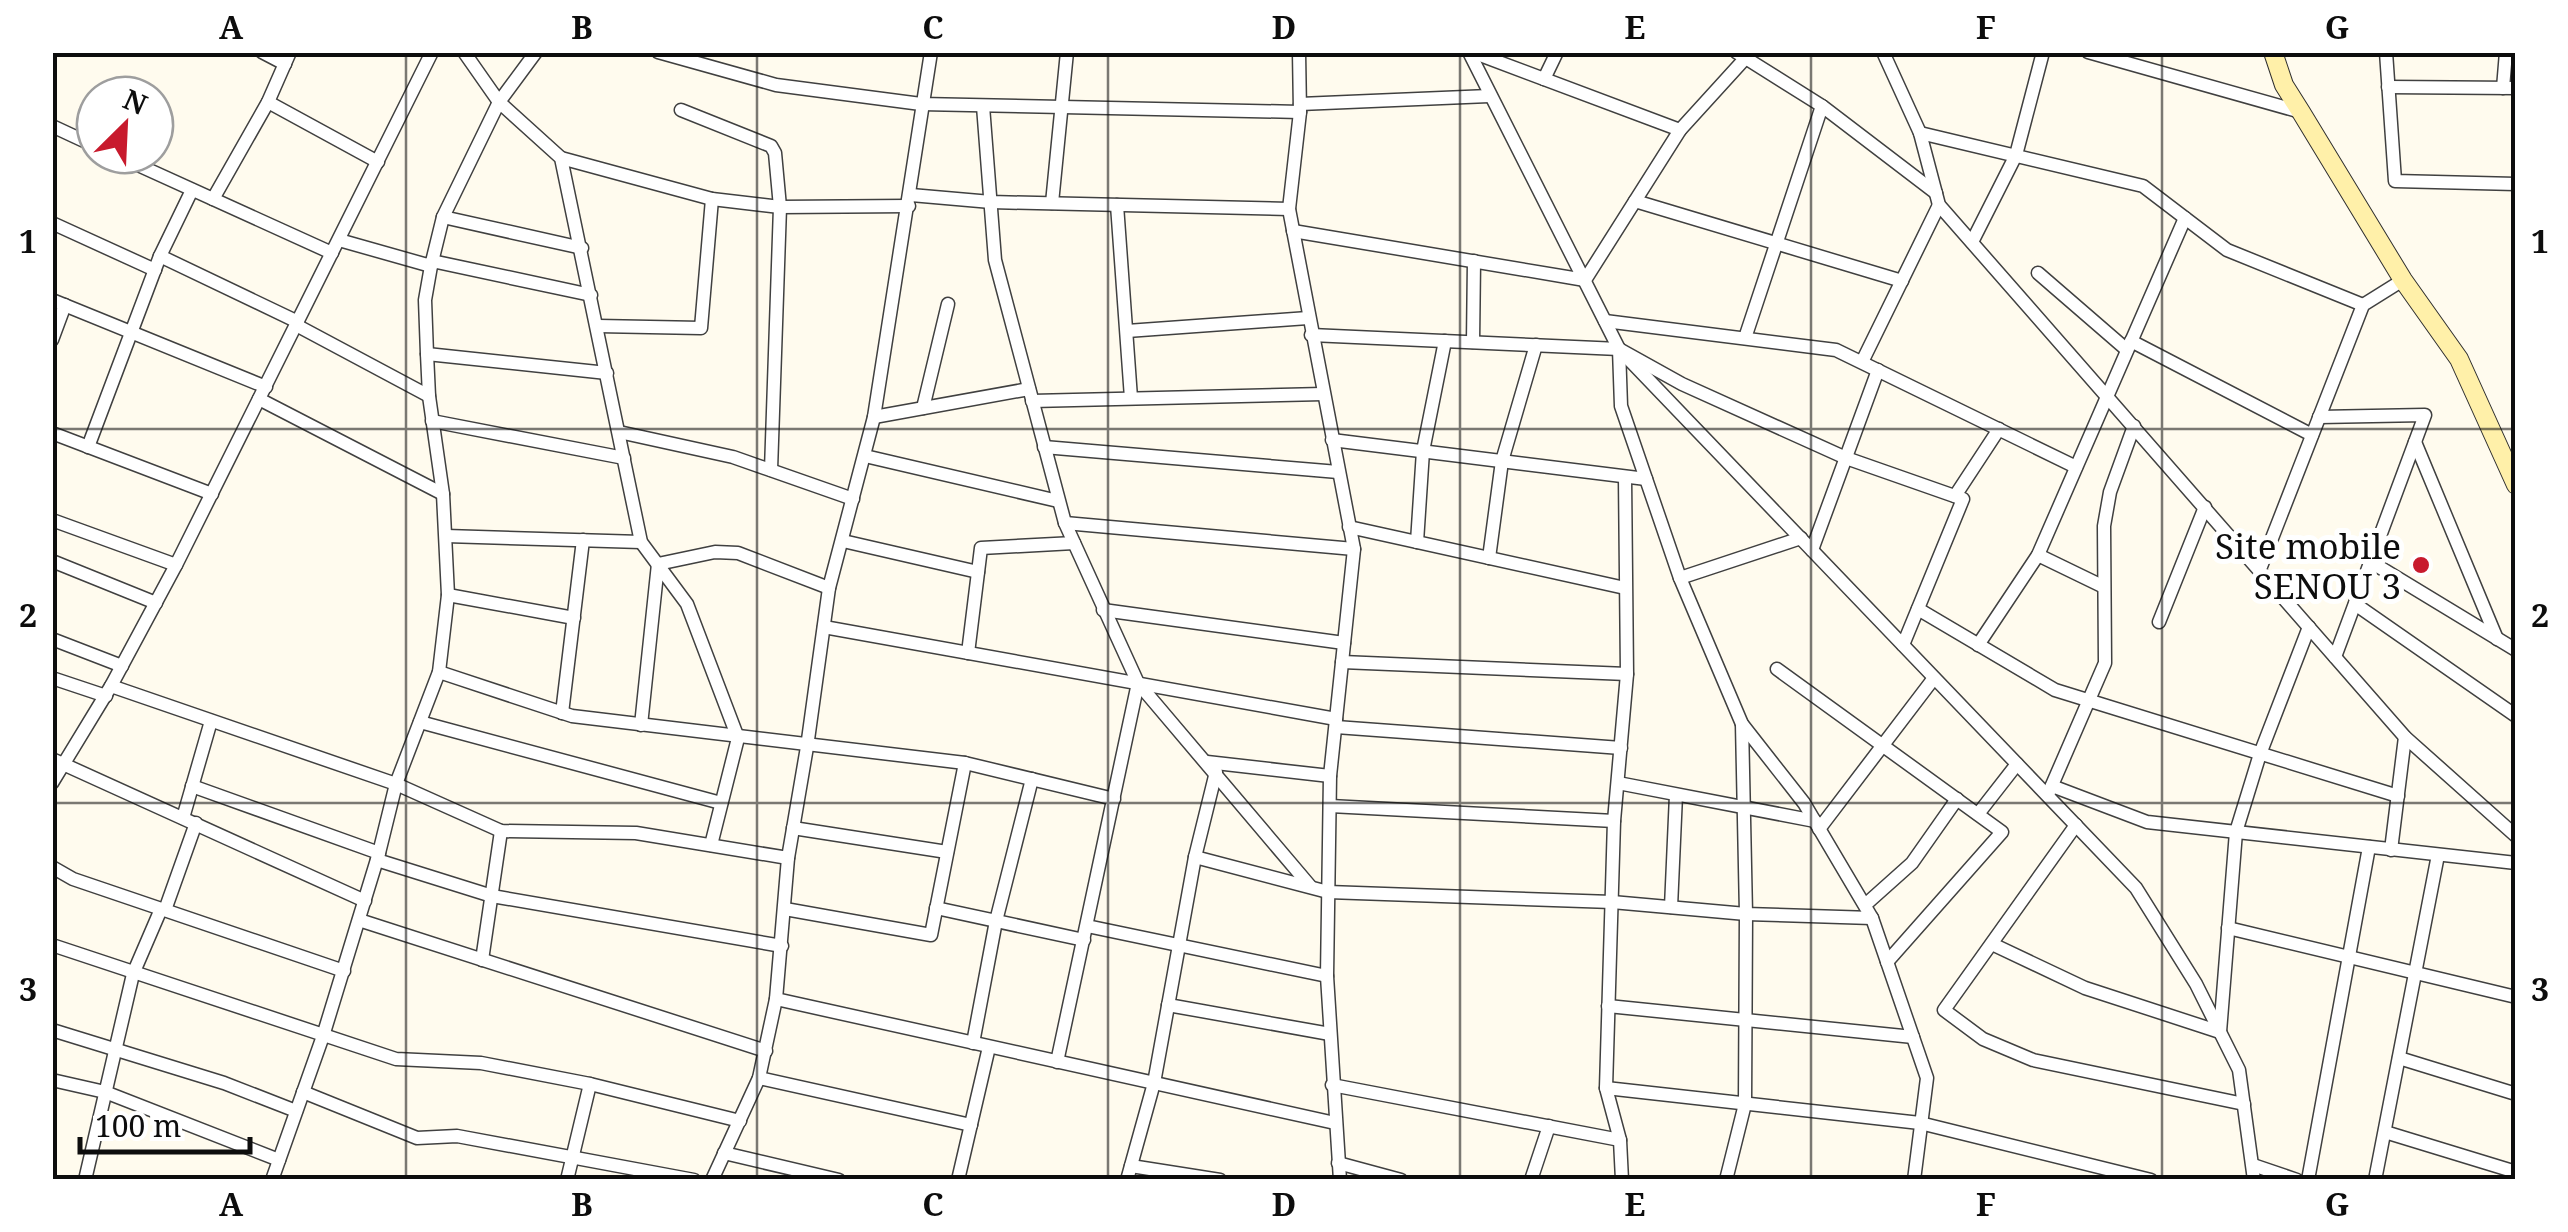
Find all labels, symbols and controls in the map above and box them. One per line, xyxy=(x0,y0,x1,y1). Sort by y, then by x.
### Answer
text: A xyxy=(219,5,244,48)
text: B xyxy=(571,5,593,48)
text: C xyxy=(922,5,944,48)
text: D xyxy=(1272,5,1296,48)
text: E xyxy=(1625,5,1645,48)
text: F xyxy=(1976,5,1996,48)
text: G xyxy=(2325,5,2349,48)
north arrow xyxy=(75,75,175,175)
text: N xyxy=(118,79,153,123)
text: 1 xyxy=(19,219,37,262)
text: 1 xyxy=(2531,219,2549,262)
place label: Site mobile SENOU 3 xyxy=(2215,522,2401,609)
marker: Site mobile SENOU 3 xyxy=(2410,554,2432,576)
text: 2 xyxy=(19,593,37,636)
text: 2 xyxy=(2531,593,2549,636)
text: 3 xyxy=(19,967,37,1010)
text: 3 xyxy=(2531,967,2549,1010)
scale bar xyxy=(80,1092,250,1154)
text: 100 m xyxy=(95,1105,181,1146)
text: A xyxy=(219,1182,244,1225)
text: B xyxy=(571,1182,593,1225)
text: C xyxy=(922,1182,944,1225)
text: D xyxy=(1272,1182,1296,1225)
text: E xyxy=(1625,1182,1645,1225)
text: F xyxy=(1976,1182,1996,1225)
text: G xyxy=(2325,1182,2349,1225)

